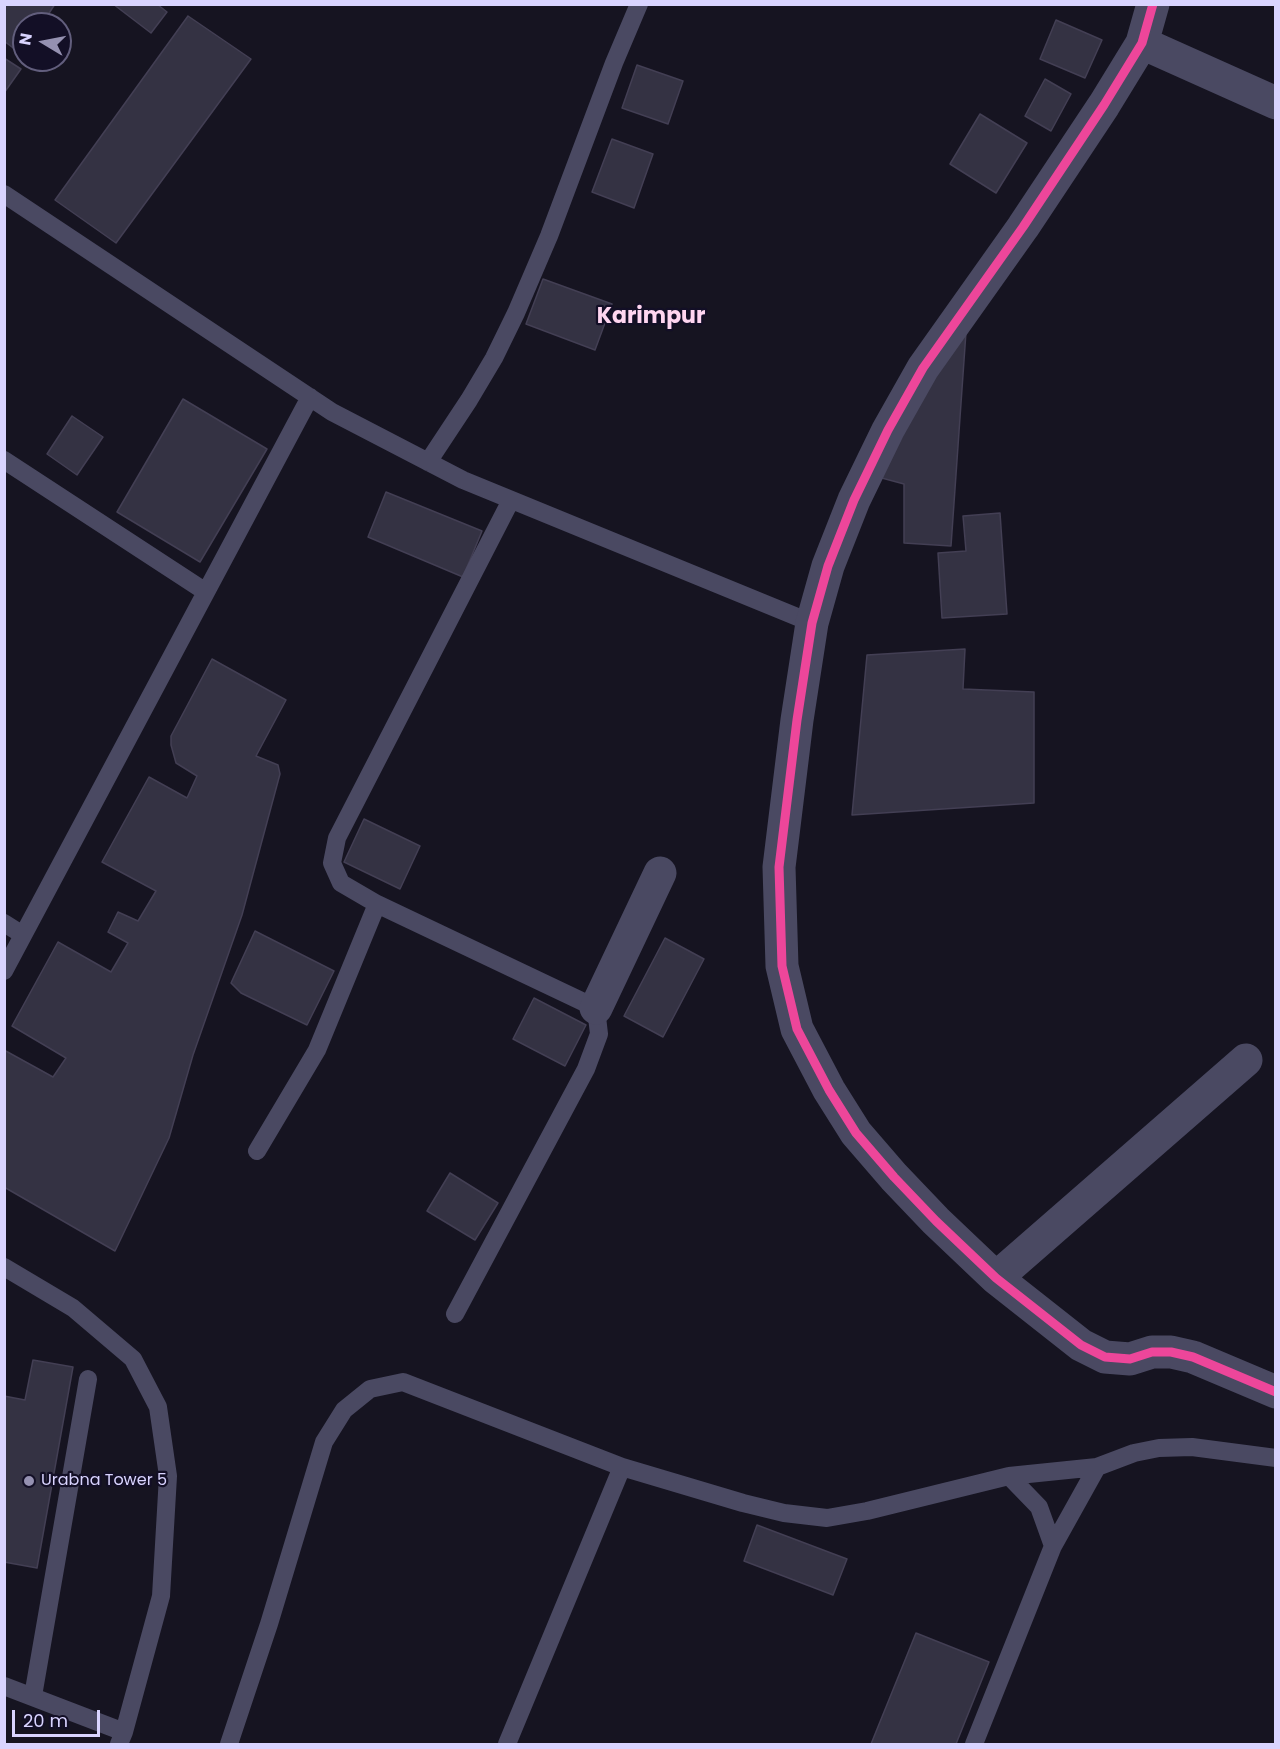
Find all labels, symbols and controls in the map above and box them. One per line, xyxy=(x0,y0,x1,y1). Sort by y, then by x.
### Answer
north arrow xyxy=(12,12,72,72)
text: N xyxy=(13,31,38,47)
district label: Karimpur xyxy=(597,304,705,330)
place label: Urabna Tower 5 xyxy=(41,1471,167,1491)
marker: Urabna Tower 5 xyxy=(22,1474,36,1488)
scale bar xyxy=(15,1698,104,1736)
text: 20 m xyxy=(23,1708,68,1733)

